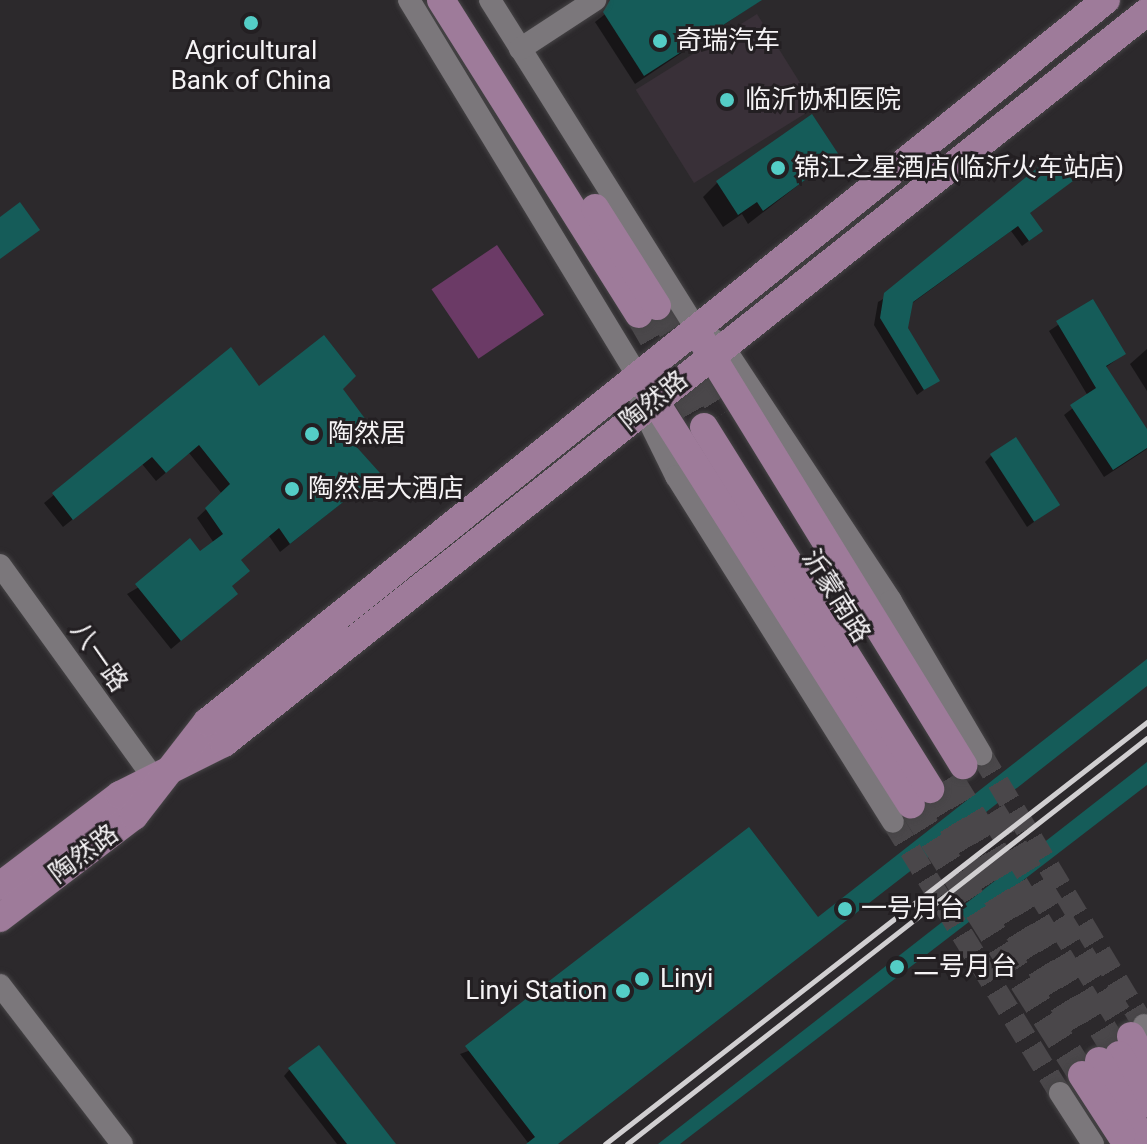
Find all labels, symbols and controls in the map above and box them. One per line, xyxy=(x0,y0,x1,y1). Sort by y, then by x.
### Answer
marker: Agricultural Bank of China xyxy=(242,14,260,32)
place label: 奇瑞汽车 xyxy=(676,25,780,57)
marker: 奇瑞汽车 xyxy=(651,32,669,50)
place label: Agricultural Bank of China xyxy=(171,35,331,96)
place label: 临沂协和医院 xyxy=(745,84,901,116)
marker: 临沂协和医院 xyxy=(716,89,738,111)
place label: 锦江之星酒店(临沂火车站店) xyxy=(794,152,1124,184)
marker: 锦江之星酒店(临沂火车站店) xyxy=(769,159,787,177)
street label: 陶然路 xyxy=(614,364,694,438)
place label: 陶然居 xyxy=(328,418,406,450)
marker: 陶然居 xyxy=(303,425,321,443)
place label: 陶然居大酒店 xyxy=(308,473,464,505)
marker: 陶然居大酒店 xyxy=(283,480,301,498)
street label: 沂蒙南路 xyxy=(795,544,877,648)
street label: 八一路 xyxy=(64,616,134,698)
street label: 陶然路 xyxy=(43,818,125,890)
place label: 一号月台 xyxy=(861,893,965,925)
marker: 一号月台 xyxy=(836,900,854,918)
place label: 二号月台 xyxy=(913,951,1017,983)
marker: 二号月台 xyxy=(888,958,906,976)
place label: Linyi xyxy=(660,963,713,995)
marker: Linyi xyxy=(631,968,653,990)
place label: Linyi Station xyxy=(465,975,607,1007)
marker: Linyi Station xyxy=(614,982,632,1000)

